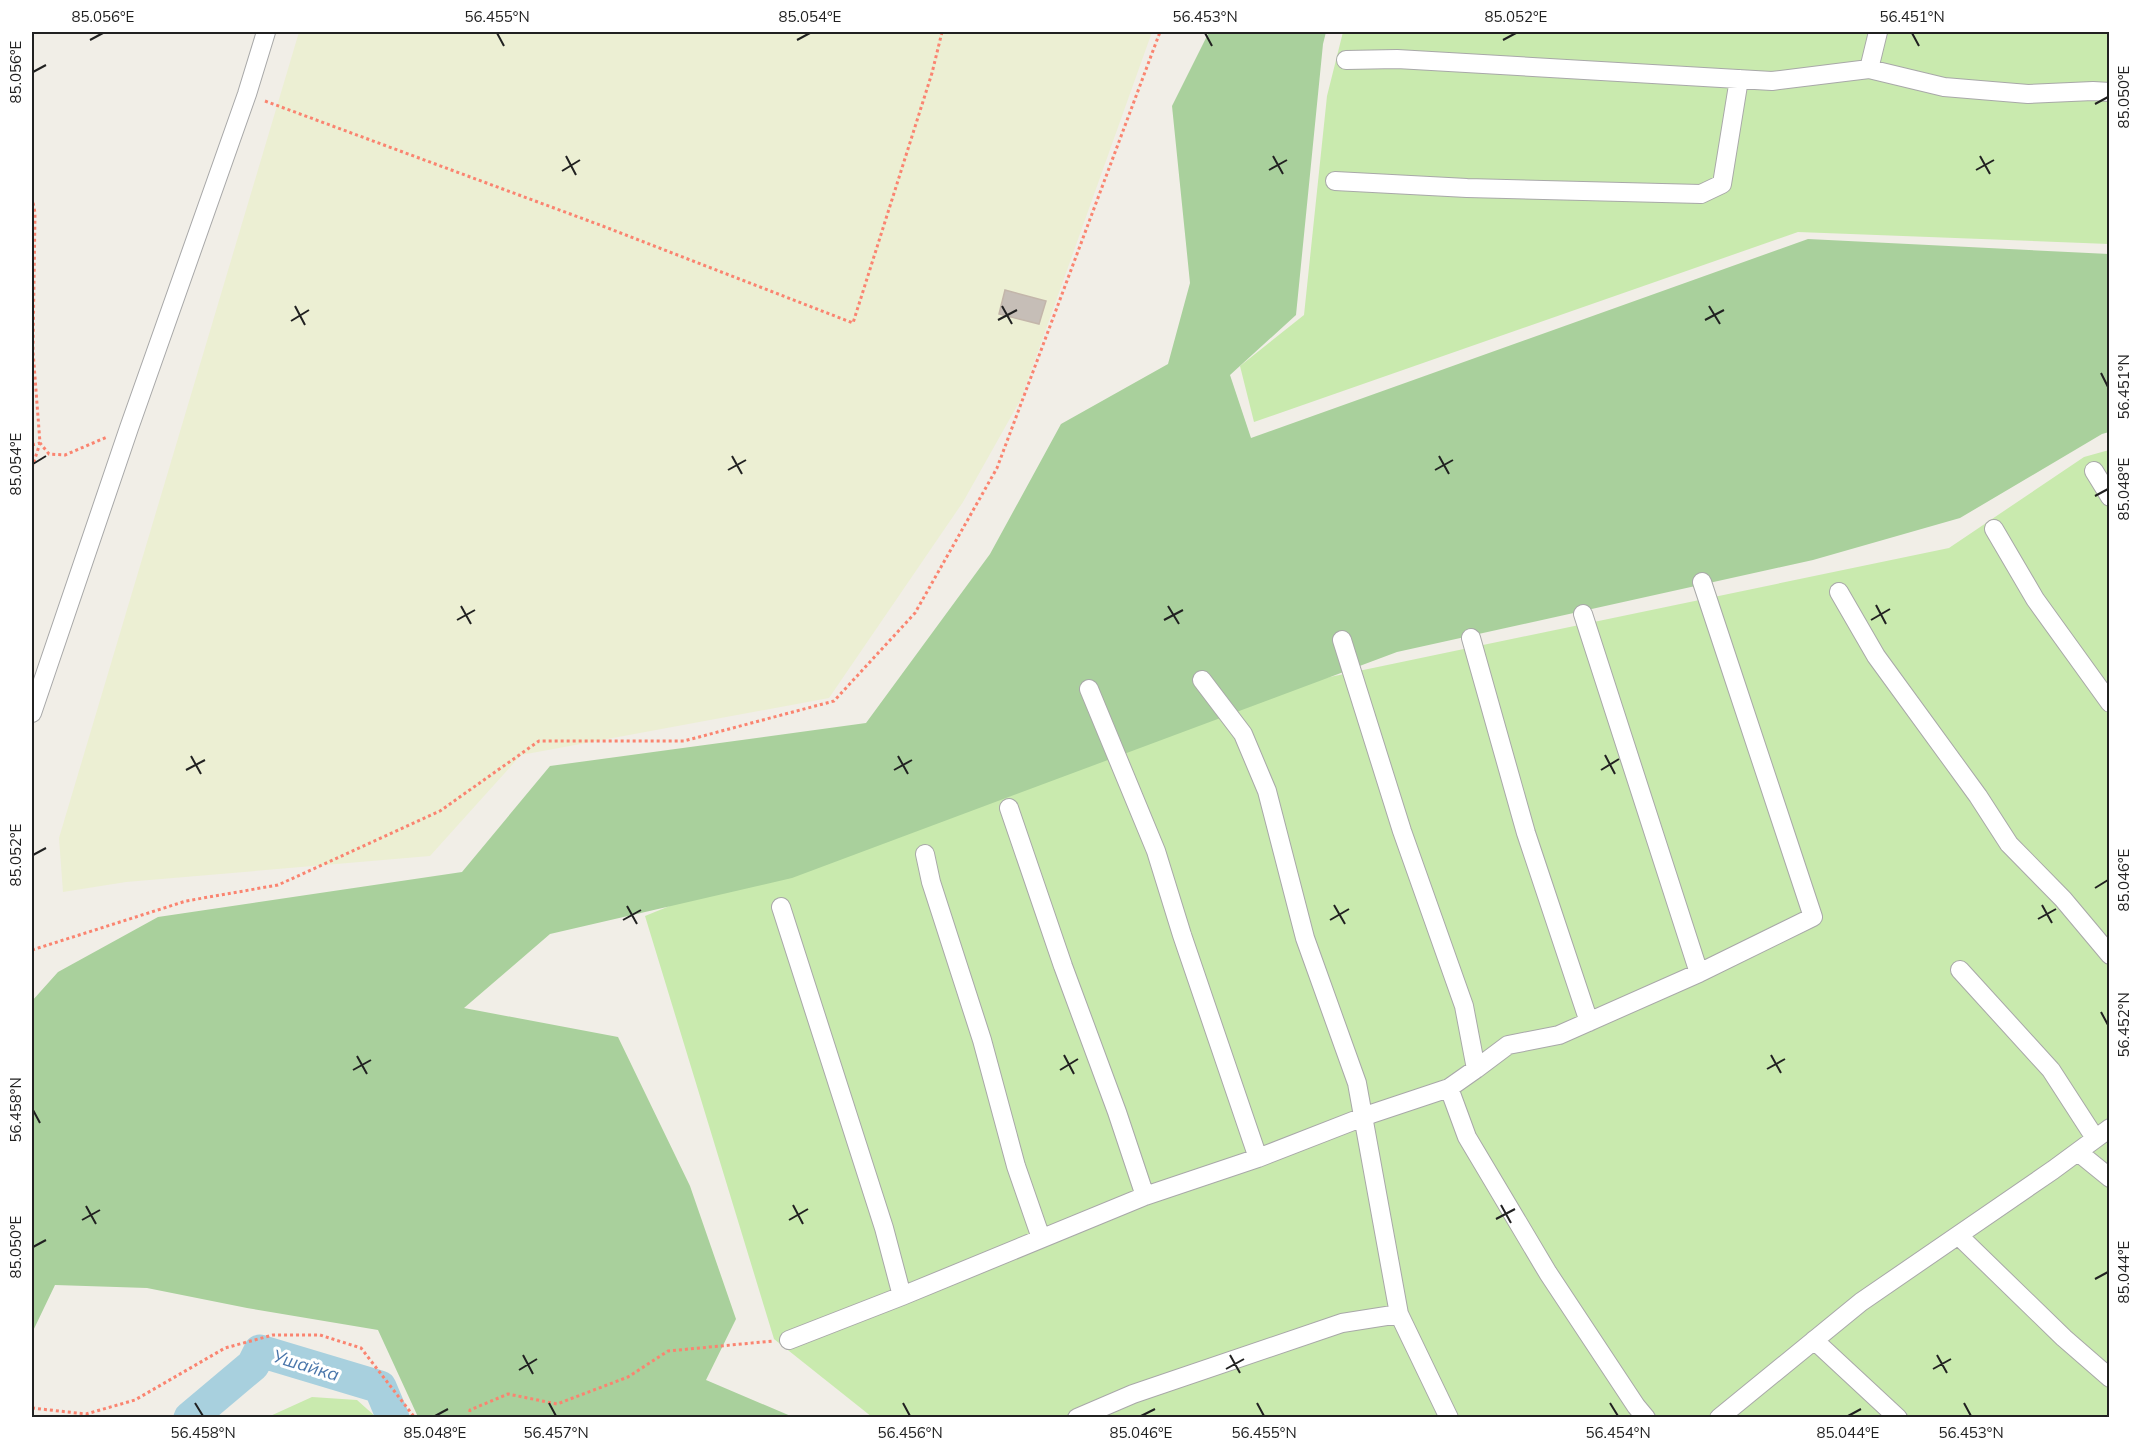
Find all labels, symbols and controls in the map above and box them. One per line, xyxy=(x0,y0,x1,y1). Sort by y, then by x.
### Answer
text: 85.056°E xyxy=(72,7,135,26)
text: 56.455°N xyxy=(464,7,530,26)
text: 85.054°E xyxy=(779,7,842,26)
text: 56.453°N xyxy=(1172,7,1238,26)
text: 85.052°E xyxy=(1485,7,1548,26)
text: 56.451°N xyxy=(1879,7,1945,26)
text: 85.056°E xyxy=(6,40,25,103)
text: 85.050°E xyxy=(2114,65,2133,128)
text: 56.451°N xyxy=(2114,354,2133,420)
text: 85.054°E xyxy=(6,432,25,495)
text: 85.048°E xyxy=(2114,457,2133,520)
text: 85.052°E xyxy=(6,823,25,886)
text: 85.046°E xyxy=(2114,848,2133,911)
text: 56.452°N xyxy=(2114,992,2133,1058)
text: 56.458°N xyxy=(6,1077,25,1143)
text: 85.050°E xyxy=(6,1215,25,1278)
text: 85.044°E xyxy=(2114,1240,2133,1303)
water label: Ушайка xyxy=(270,1344,342,1386)
text: 56.458°N xyxy=(170,1423,236,1442)
text: 85.048°E xyxy=(404,1423,467,1442)
text: 56.457°N xyxy=(523,1423,589,1442)
text: 56.456°N xyxy=(877,1423,943,1442)
text: 85.046°E xyxy=(1110,1423,1173,1442)
text: 56.455°N xyxy=(1231,1423,1297,1442)
text: 56.454°N xyxy=(1585,1423,1651,1442)
text: 85.044°E xyxy=(1817,1423,1880,1442)
text: 56.453°N xyxy=(1938,1423,2004,1442)

